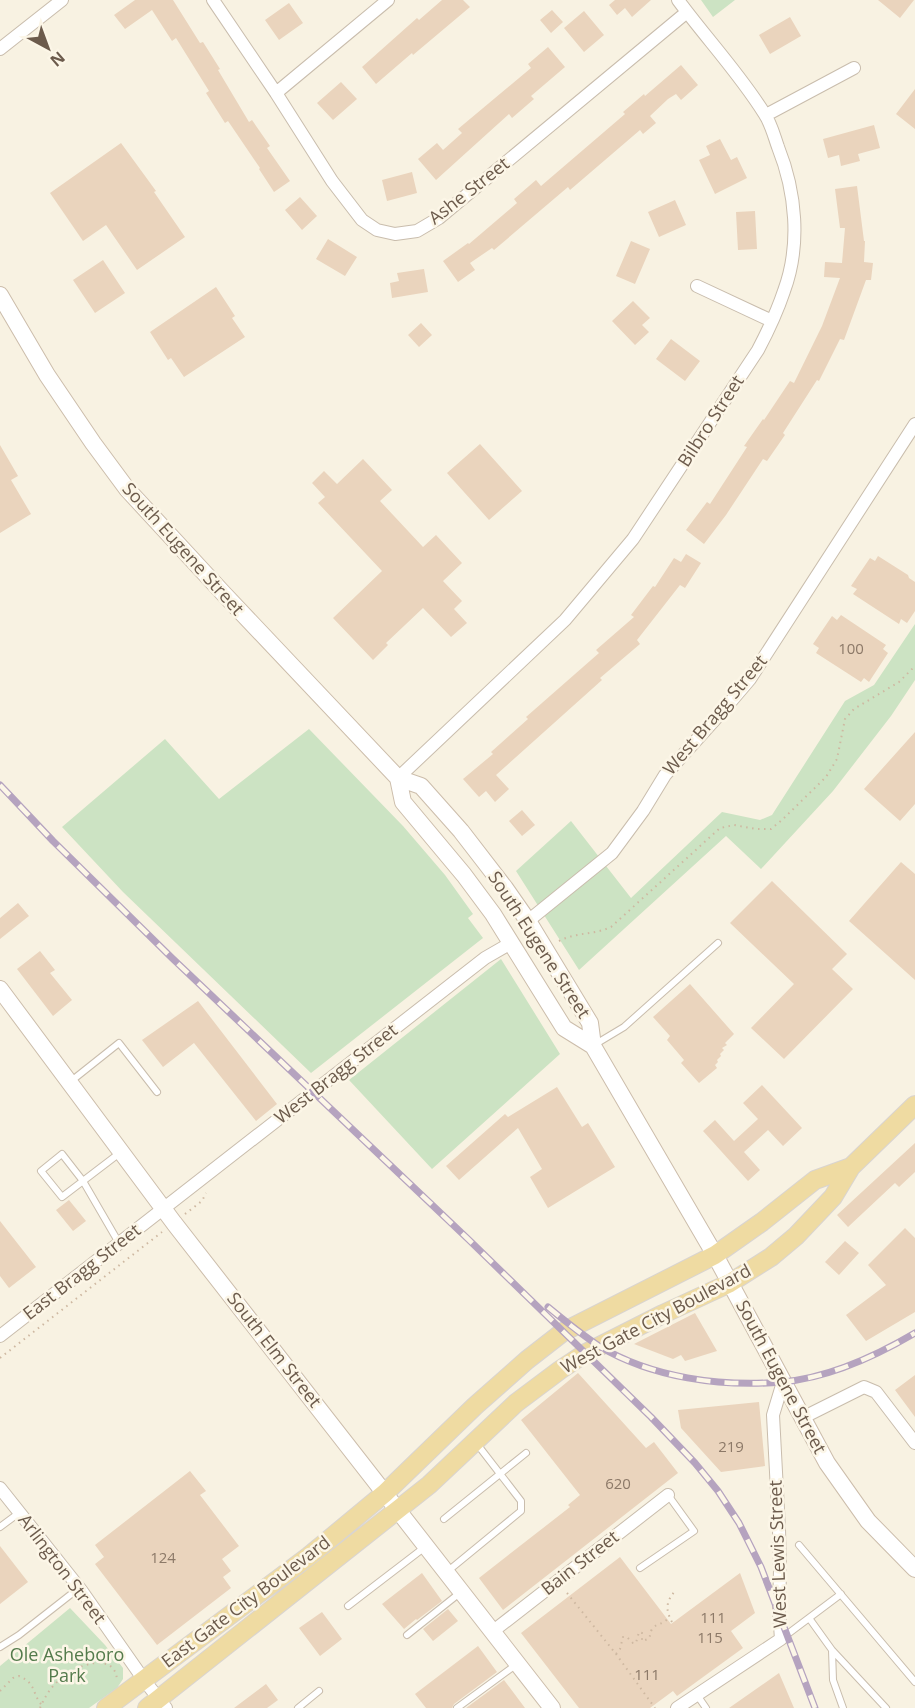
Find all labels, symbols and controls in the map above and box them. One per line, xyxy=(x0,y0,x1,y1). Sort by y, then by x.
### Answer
north arrow xyxy=(18,18,78,78)
text: N xyxy=(46,47,70,72)
street label: Ashe Street xyxy=(423,151,514,229)
street label: Bilbro Street xyxy=(672,370,749,471)
street label: South Eugene Street xyxy=(118,477,250,620)
house number: 100 xyxy=(838,638,864,658)
street label: West Bragg Street xyxy=(657,649,772,779)
street label: South Eugene Street xyxy=(483,866,596,1023)
street label: West Bragg Street xyxy=(269,1018,402,1129)
street label: East Bragg Street xyxy=(18,1218,145,1325)
street label: West Gate City Boulevard xyxy=(556,1258,755,1379)
street label: South Elm Street xyxy=(222,1287,327,1412)
street label: South Eugene Street xyxy=(731,1295,833,1458)
house number: 219 xyxy=(718,1436,744,1456)
house number: 620 xyxy=(605,1473,631,1493)
street label: West Lewis Street xyxy=(762,1480,792,1628)
street label: Arlington Street xyxy=(14,1509,112,1628)
street label: Bain Street xyxy=(536,1524,623,1600)
street label: East Gate City Boulevard xyxy=(156,1530,335,1673)
house number: 124 xyxy=(150,1547,176,1567)
house number: 111 xyxy=(700,1607,726,1627)
house number: 115 xyxy=(697,1627,723,1647)
park label: Ole Asheboro Park xyxy=(10,1642,124,1687)
house number: 111 xyxy=(634,1664,660,1684)

